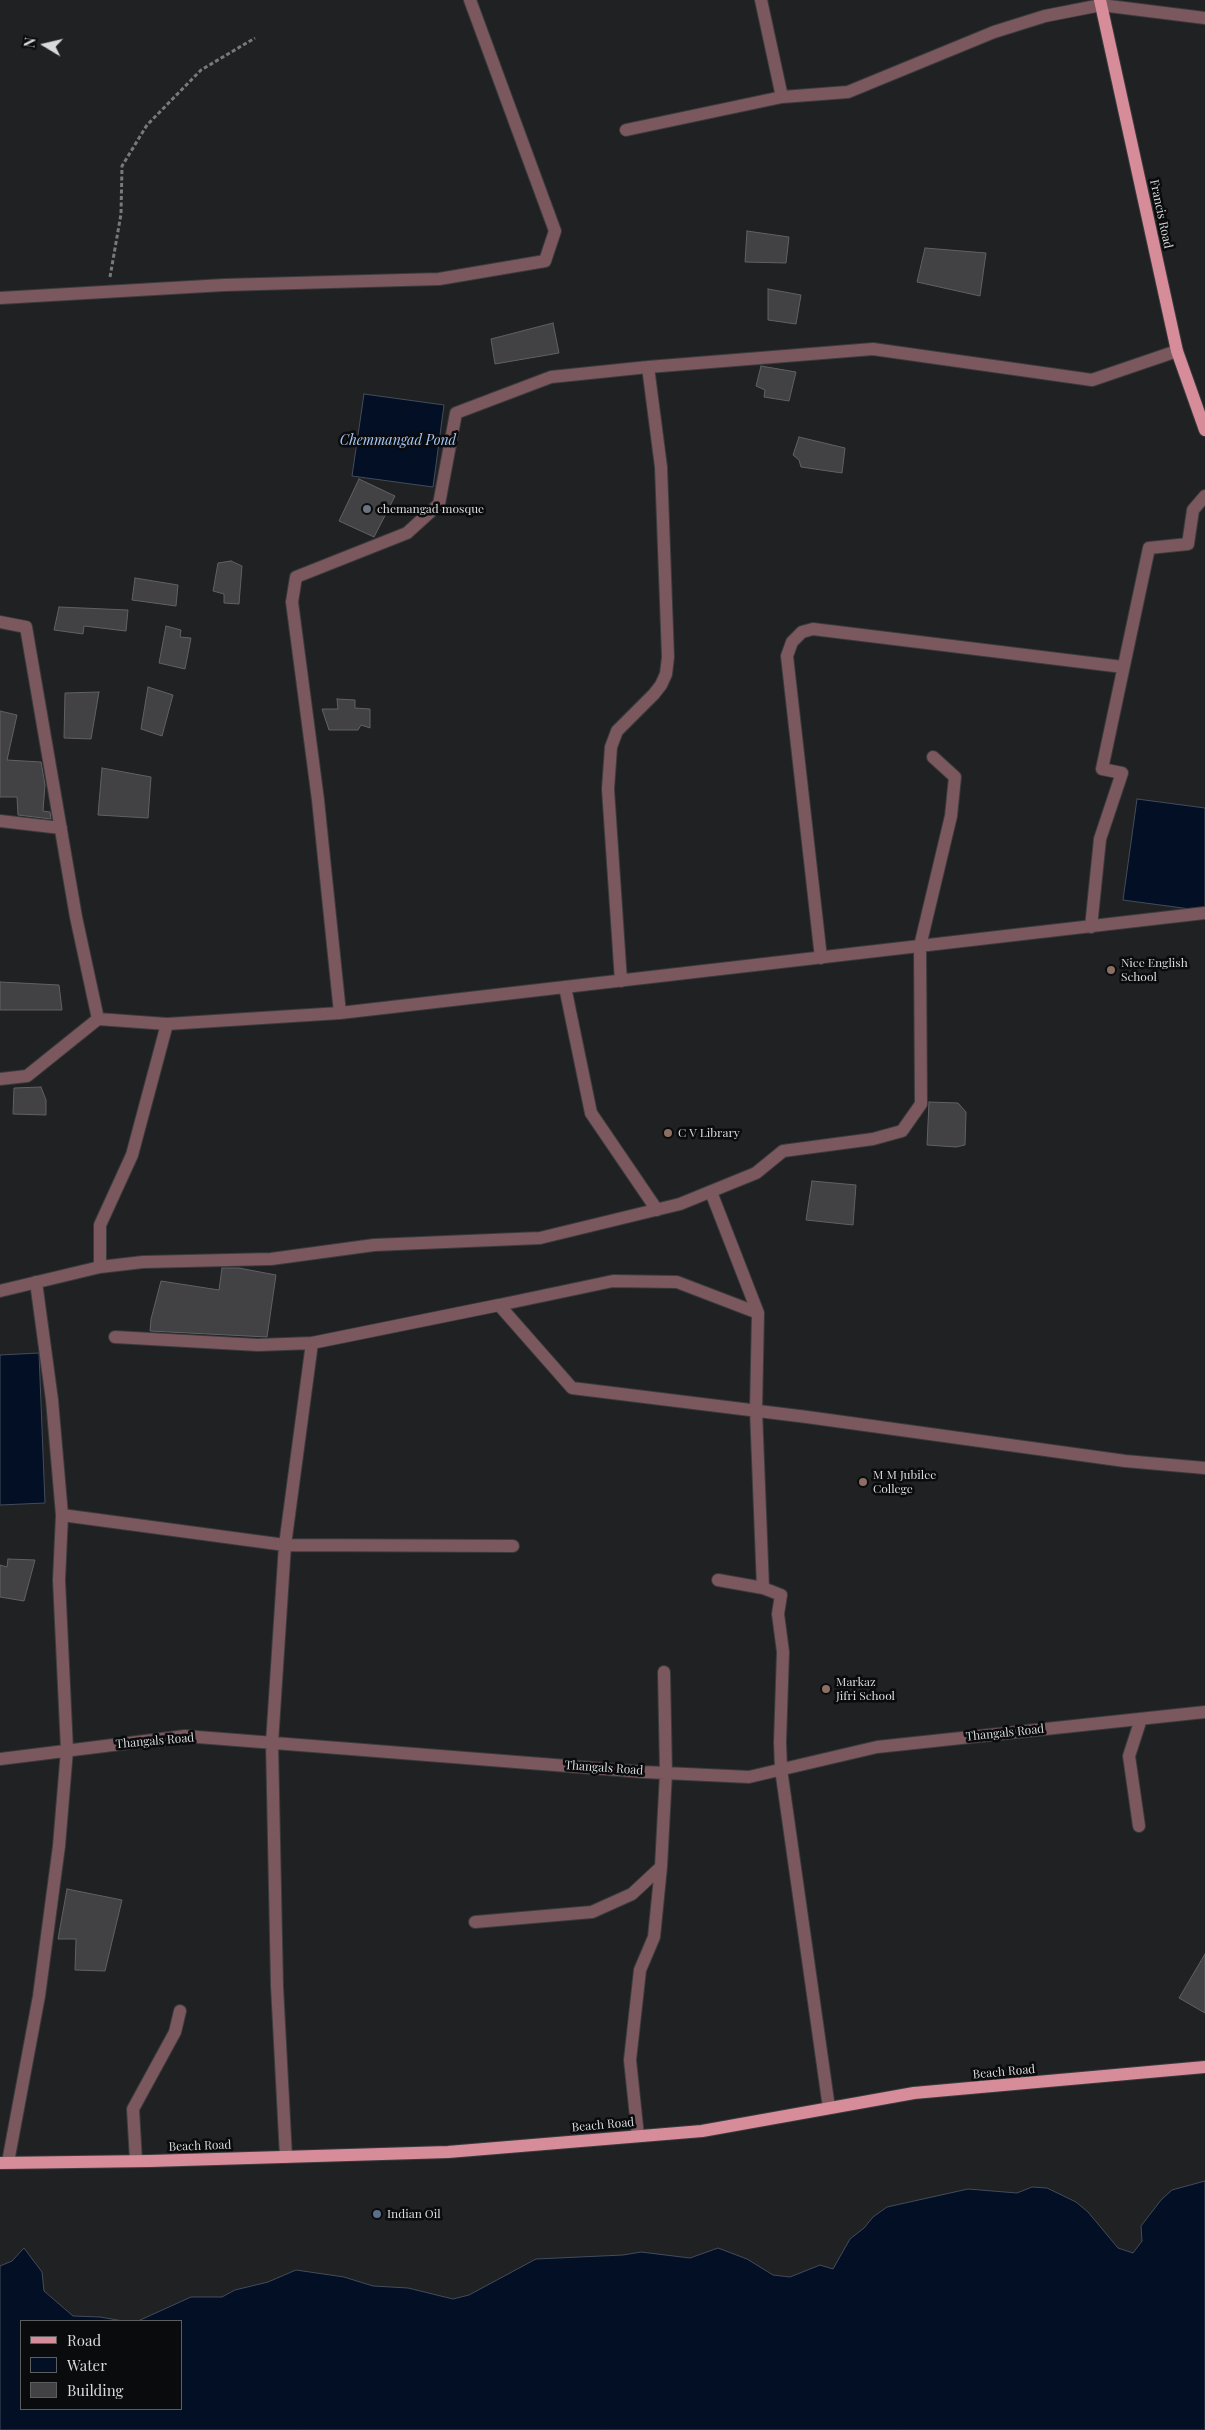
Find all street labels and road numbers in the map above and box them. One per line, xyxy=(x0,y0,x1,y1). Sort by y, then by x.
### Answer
street label: Francis Road xyxy=(1147,178,1175,250)
street label: Thangals Road xyxy=(965,1722,1045,1744)
street label: Thangals Road xyxy=(115,1730,195,1752)
street label: Thangals Road xyxy=(564,1758,644,1778)
street label: Beach Road xyxy=(972,2062,1036,2082)
street label: Beach Road xyxy=(571,2115,635,2135)
street label: Beach Road xyxy=(168,2138,232,2154)

